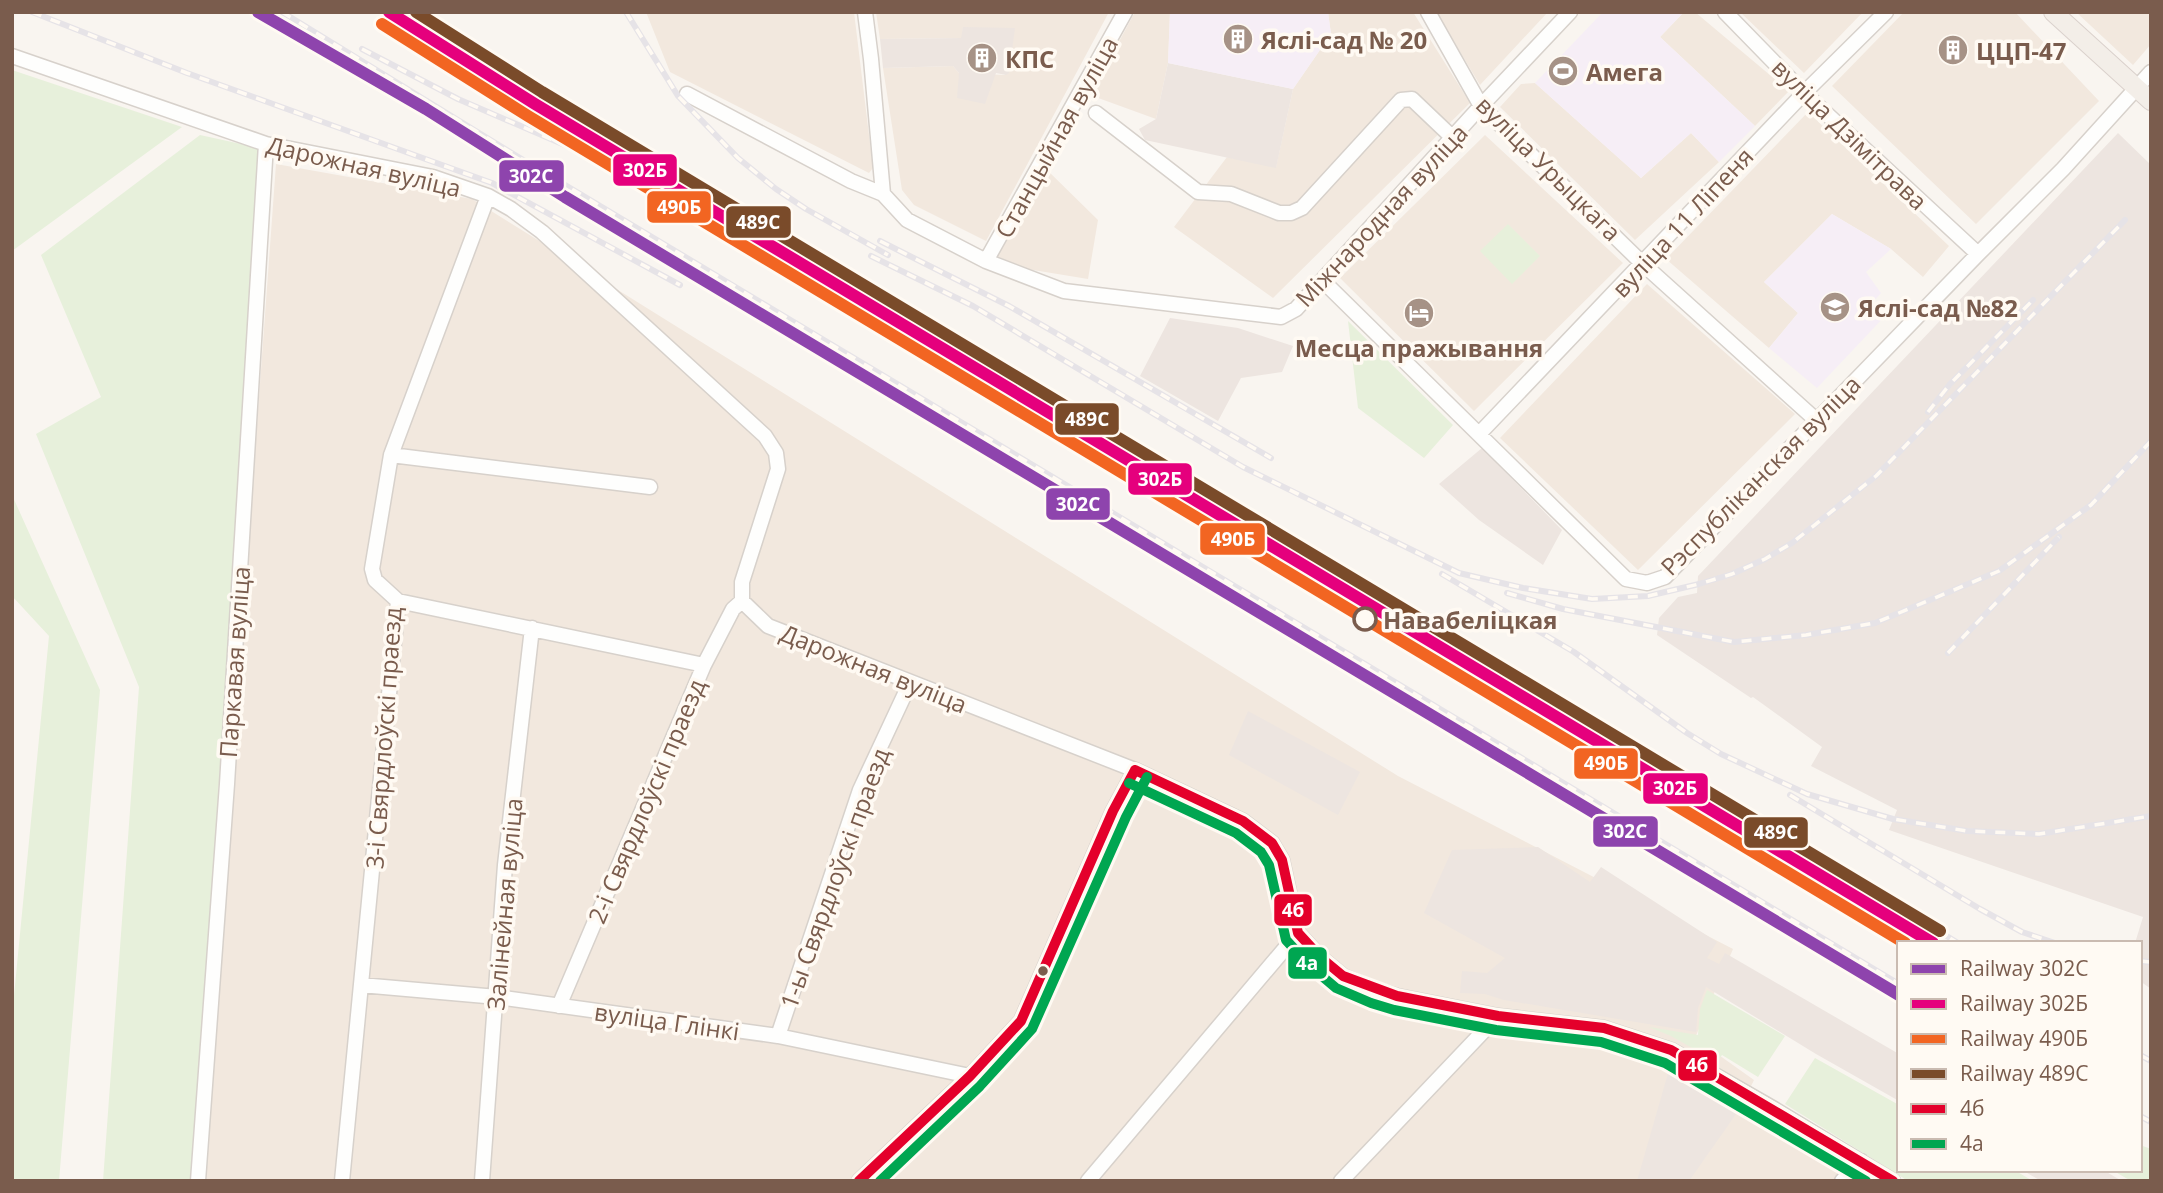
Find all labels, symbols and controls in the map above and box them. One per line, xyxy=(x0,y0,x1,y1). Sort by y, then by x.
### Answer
building icon: Яслі-сад № 20 xyxy=(1221,22,1255,56)
place label: Яслі-сад № 20 xyxy=(1260,23,1427,56)
street label: Станцыйная вуліца xyxy=(987,30,1125,244)
building icon: ЦЦП-47 xyxy=(1936,33,1970,67)
place label: ЦЦП-47 xyxy=(1976,34,2067,67)
building icon: КПС xyxy=(965,41,999,75)
place label: КПС xyxy=(1005,42,1054,75)
street label: вуліца Дзімітрава xyxy=(1765,51,1935,217)
sports icon: Амега xyxy=(1546,54,1580,88)
place label: Амега xyxy=(1586,55,1663,88)
street label: вуліца Урыцкага xyxy=(1469,88,1629,248)
street label: Міжнародная вуліца xyxy=(1288,116,1474,314)
street label: Дарожная вуліца xyxy=(264,128,464,204)
street label: вуліца 11 Ліпеня xyxy=(1604,140,1760,304)
line badge: 302Б xyxy=(612,153,678,187)
text: 302Б xyxy=(623,157,667,183)
line badge: 302С xyxy=(498,159,565,193)
text: 302С xyxy=(509,163,553,189)
line badge: 490Б xyxy=(646,190,712,224)
text: 490Б xyxy=(657,194,701,220)
line badge: 489С xyxy=(725,205,792,239)
text: 489С xyxy=(736,209,780,235)
school or university icon: Яслі-сад №82 xyxy=(1818,290,1852,324)
place label: Яслі-сад №82 xyxy=(1857,291,2018,324)
hotel icon: Месца пражывання xyxy=(1402,296,1436,330)
place label: Месца пражывання xyxy=(1295,331,1543,364)
street label: Рэспубліканская вуліца xyxy=(1653,368,1867,582)
line badge: 489С xyxy=(1054,402,1120,436)
text: 489С xyxy=(1065,406,1109,432)
line badge: 302Б xyxy=(1127,462,1193,496)
text: 302Б xyxy=(1138,466,1182,492)
line badge: 302С xyxy=(1045,487,1111,521)
text: 302С xyxy=(1056,491,1100,517)
line badge: 490Б xyxy=(1199,522,1266,556)
text: 490Б xyxy=(1211,526,1255,552)
street label: Паркавая вуліца xyxy=(211,565,257,759)
place label: Навабеліцкая xyxy=(1383,603,1557,636)
street label: 3-і Свярдлоўскі праезд xyxy=(357,606,409,870)
marker: Навабеліцкая xyxy=(1353,607,1377,631)
street label: Дарожная вуліца xyxy=(776,616,972,720)
street label: 2-і Свярдлоўскі праезд xyxy=(580,674,713,928)
street label: 1-ы Свярдлоўскі праезд xyxy=(771,743,897,1013)
line badge: 490Б xyxy=(1573,747,1639,780)
text: 490Б xyxy=(1584,750,1628,776)
line badge: 302Б xyxy=(1642,772,1709,805)
text: 302Б xyxy=(1653,775,1697,801)
street label: Залінейная вуліца xyxy=(478,796,530,1012)
line badge: 302С xyxy=(1592,815,1659,848)
line badge: 489С xyxy=(1743,816,1809,849)
text: 302С xyxy=(1603,818,1647,844)
text: 489С xyxy=(1754,819,1798,845)
line badge: 4б xyxy=(1273,893,1313,927)
text: 4б xyxy=(1282,897,1304,923)
legend xyxy=(1897,941,2142,1172)
line badge: 4а xyxy=(1287,946,1328,980)
text: 4а xyxy=(1296,950,1318,976)
text: Railway 302С xyxy=(1960,954,2088,982)
unlabelled marker xyxy=(1036,964,1050,978)
text: Railway 302Б xyxy=(1960,989,2088,1017)
street label: вуліца Глінкі xyxy=(592,994,742,1048)
text: Railway 490Б xyxy=(1960,1024,2088,1052)
line badge: 4б xyxy=(1677,1049,1718,1082)
text: 4б xyxy=(1686,1052,1708,1078)
text: Railway 489С xyxy=(1960,1059,2088,1087)
text: 4б xyxy=(1960,1094,1985,1122)
text: 4а xyxy=(1960,1129,1984,1157)

